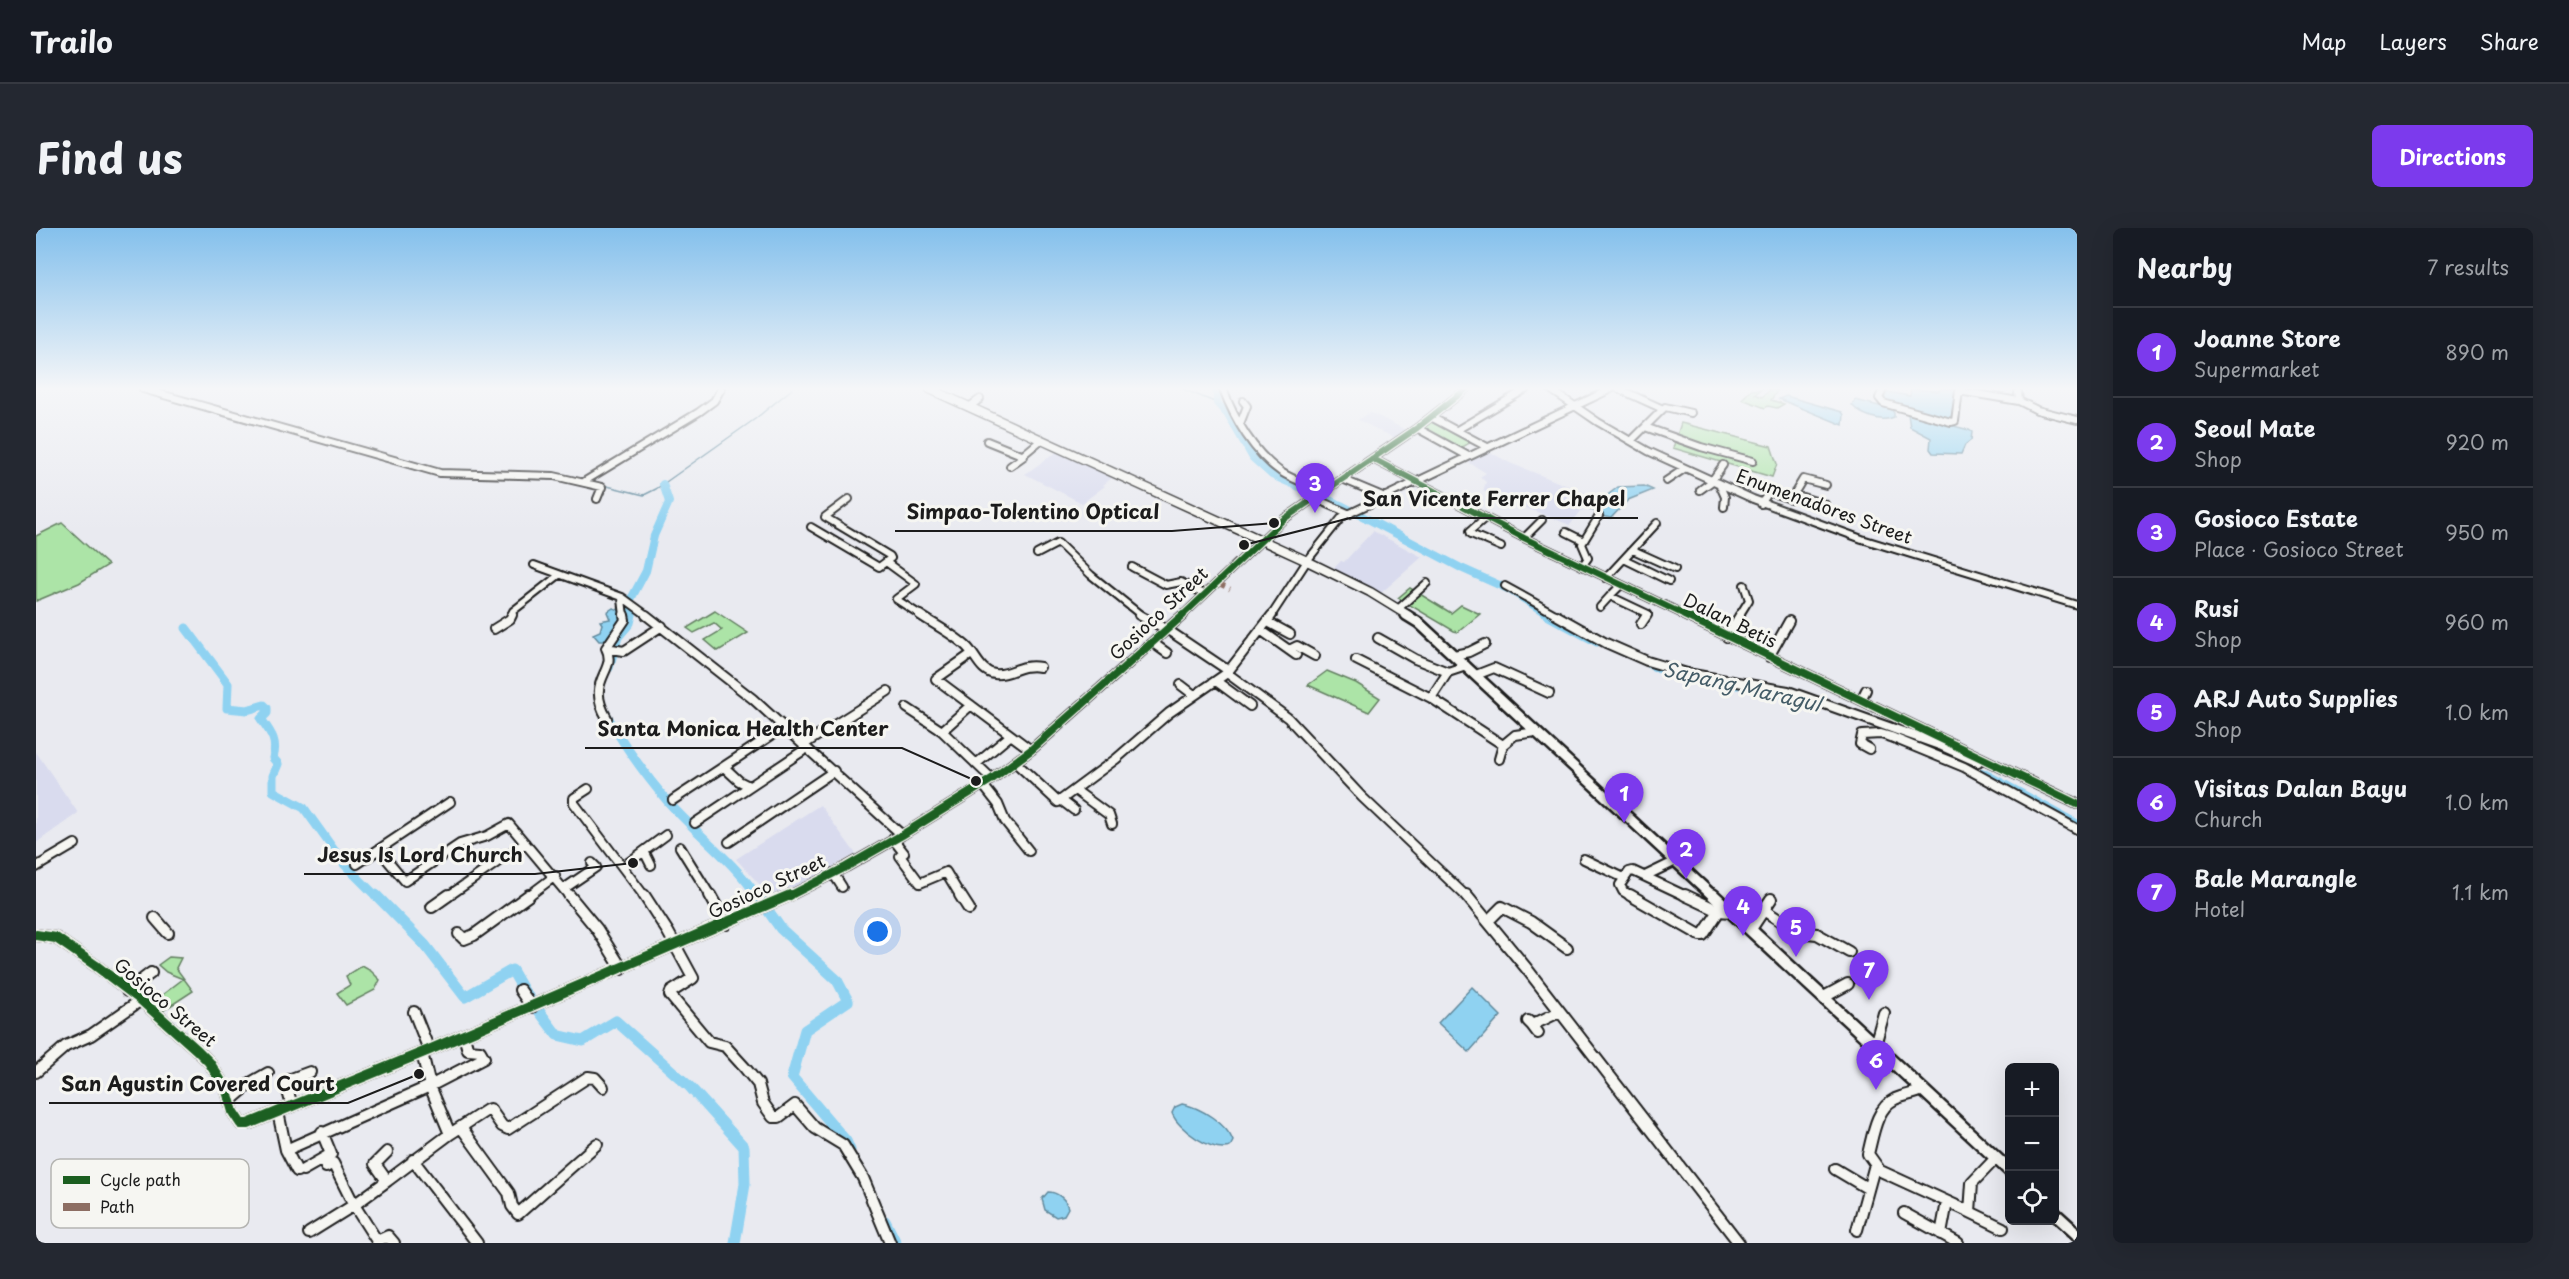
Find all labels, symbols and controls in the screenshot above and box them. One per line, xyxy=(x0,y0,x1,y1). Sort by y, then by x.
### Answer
text: Trailo xyxy=(30,20,113,63)
text: Map xyxy=(2302,25,2346,57)
text: Layers xyxy=(2379,25,2447,57)
text: Share xyxy=(2480,25,2539,57)
text: Find us xyxy=(36,125,183,188)
button: Directions xyxy=(2372,125,2533,187)
text: Nearby xyxy=(2137,248,2232,287)
text: 7 results xyxy=(2427,252,2509,282)
text: Joanne Store xyxy=(2194,321,2341,354)
text: 1 xyxy=(2152,337,2161,367)
text: 890 m xyxy=(2446,337,2509,367)
text: Supermarket xyxy=(2194,354,2320,384)
text: Seoul Mate xyxy=(2194,411,2316,444)
text: 2 xyxy=(2149,427,2164,457)
text: 920 m xyxy=(2446,427,2509,457)
text: Shop xyxy=(2194,444,2242,474)
street label: Enumenadores Street xyxy=(1733,461,1916,550)
pin: 3 xyxy=(1296,464,1334,513)
callout: San Vicente Ferrer Chapel xyxy=(1350,480,1638,518)
text: San Vicente Ferrer Chapel xyxy=(1363,483,1625,513)
callout: Simpao-Tolentino Optical xyxy=(895,493,1172,531)
text: Simpao-Tolentino Optical xyxy=(907,496,1159,526)
text: Gosioco Estate xyxy=(2194,501,2358,534)
text: 3 xyxy=(2150,517,2163,547)
text: 950 m xyxy=(2445,517,2509,547)
text: Place · Gosioco Street xyxy=(2194,534,2404,564)
street label: Gosioco Street xyxy=(1102,560,1214,666)
street label: Dalan Betis xyxy=(1679,585,1782,654)
text: Rusi xyxy=(2194,591,2239,624)
text: 4 xyxy=(2150,607,2163,637)
text: 960 m xyxy=(2445,607,2509,637)
text: Shop xyxy=(2194,624,2242,654)
water label: Sapang Maragul xyxy=(1661,653,1827,719)
text: ARJ Auto Supplies xyxy=(2194,681,2398,714)
text: 5 xyxy=(2150,697,2163,727)
text: 1.0 km xyxy=(2445,697,2509,727)
callout: Santa Monica Health Center xyxy=(585,710,902,748)
text: Santa Monica Health Center xyxy=(597,713,889,743)
text: Shop xyxy=(2194,714,2242,744)
text: Visitas Dalan Bayu xyxy=(2194,771,2407,804)
pin: 1 xyxy=(1604,774,1644,823)
text: 6 xyxy=(2149,787,2164,817)
text: 1.0 km xyxy=(2445,787,2509,817)
text: Church xyxy=(2194,804,2263,834)
pin: 2 xyxy=(1666,830,1706,879)
callout: Jesus Is Lord Church xyxy=(304,836,535,874)
text: Jesus Is Lord Church xyxy=(317,839,523,869)
street label: Gosioco Street xyxy=(703,847,830,925)
text: Bale Marangle xyxy=(2194,861,2357,894)
text: 7 xyxy=(2151,877,2162,907)
text: 1.1 km xyxy=(2452,877,2509,907)
pin: 4 xyxy=(1724,886,1762,936)
text: Hotel xyxy=(2194,894,2245,924)
pin: 5 xyxy=(1776,908,1816,957)
your location xyxy=(863,917,892,946)
pin: 7 xyxy=(1850,950,1888,1000)
street label: Gosioco Street xyxy=(109,951,223,1053)
pin: 6 xyxy=(1856,1040,1896,1090)
map controls xyxy=(2005,1063,2059,1225)
button: + xyxy=(2005,1063,2059,1117)
callout: San Agustin Covered Court xyxy=(49,1065,348,1103)
text: San Agustin Covered Court xyxy=(61,1068,335,1098)
button: − xyxy=(2005,1117,2059,1171)
legend xyxy=(51,1159,249,1228)
text: Cycle path xyxy=(100,1167,181,1191)
button: locate xyxy=(2005,1171,2059,1225)
text: Path xyxy=(100,1194,135,1218)

